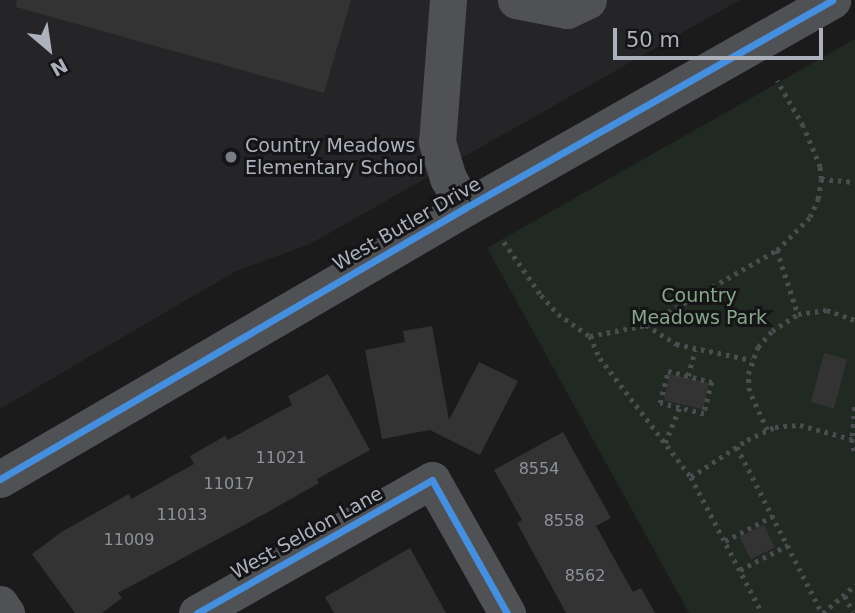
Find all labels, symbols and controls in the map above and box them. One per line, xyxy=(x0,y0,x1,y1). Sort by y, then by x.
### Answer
north arrow xyxy=(14,14,84,84)
scale bar xyxy=(617,14,827,58)
text: 50 m xyxy=(626,28,680,52)
text: N xyxy=(47,54,71,81)
place label: Country Meadows Elementary School xyxy=(245,135,423,179)
marker: Country Meadows Elementary School xyxy=(223,149,239,165)
street label: West Butler Drive xyxy=(329,172,485,276)
park label: Country Meadows Park xyxy=(631,285,767,329)
house number: 11021 xyxy=(256,448,306,468)
house number: 8554 xyxy=(519,459,559,479)
house number: 11017 xyxy=(204,474,254,494)
street label: West Seldon Lane xyxy=(227,482,387,584)
house number: 11013 xyxy=(157,505,207,525)
house number: 8558 xyxy=(544,511,584,531)
house number: 11009 xyxy=(104,530,154,550)
house number: 8562 xyxy=(565,566,605,586)

